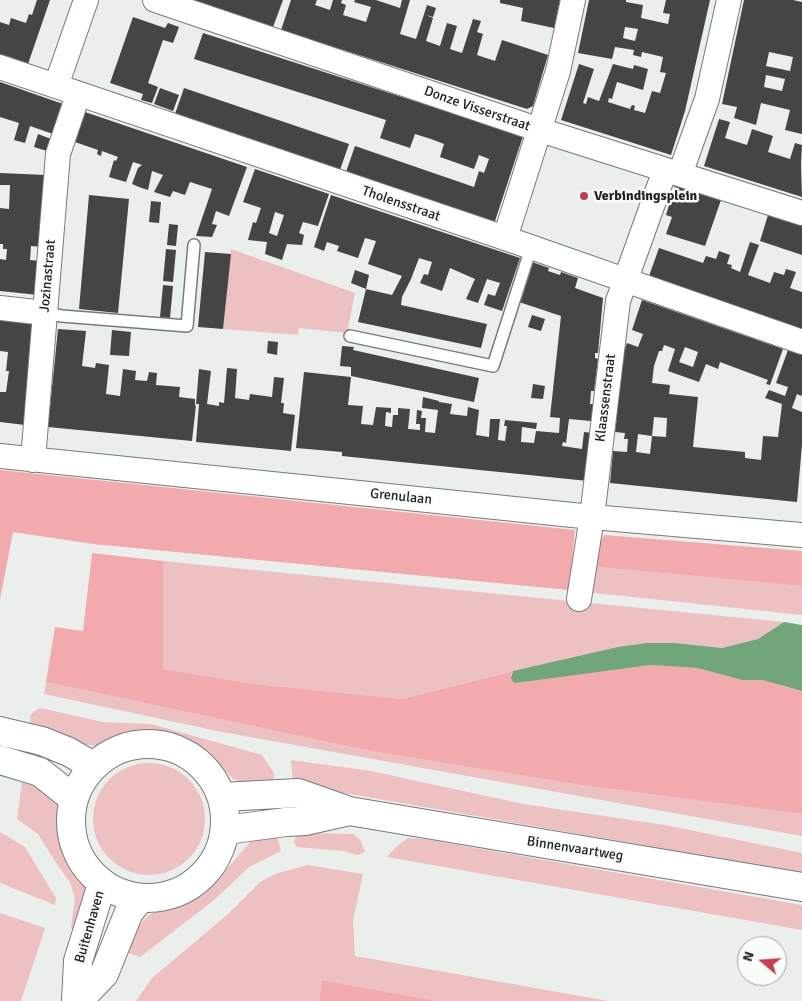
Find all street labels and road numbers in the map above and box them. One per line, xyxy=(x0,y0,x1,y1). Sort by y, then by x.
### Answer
street label: Donze Visserstraat xyxy=(422,83,532,135)
street label: Tholensstraat xyxy=(360,183,442,225)
street label: Jozinastraat xyxy=(36,239,60,313)
street label: Klaassenstraat xyxy=(592,353,620,443)
street label: Grenulaan xyxy=(369,485,433,509)
street label: Binnenvaartweg xyxy=(526,833,624,865)
street label: Buitenhaven xyxy=(72,889,108,965)

